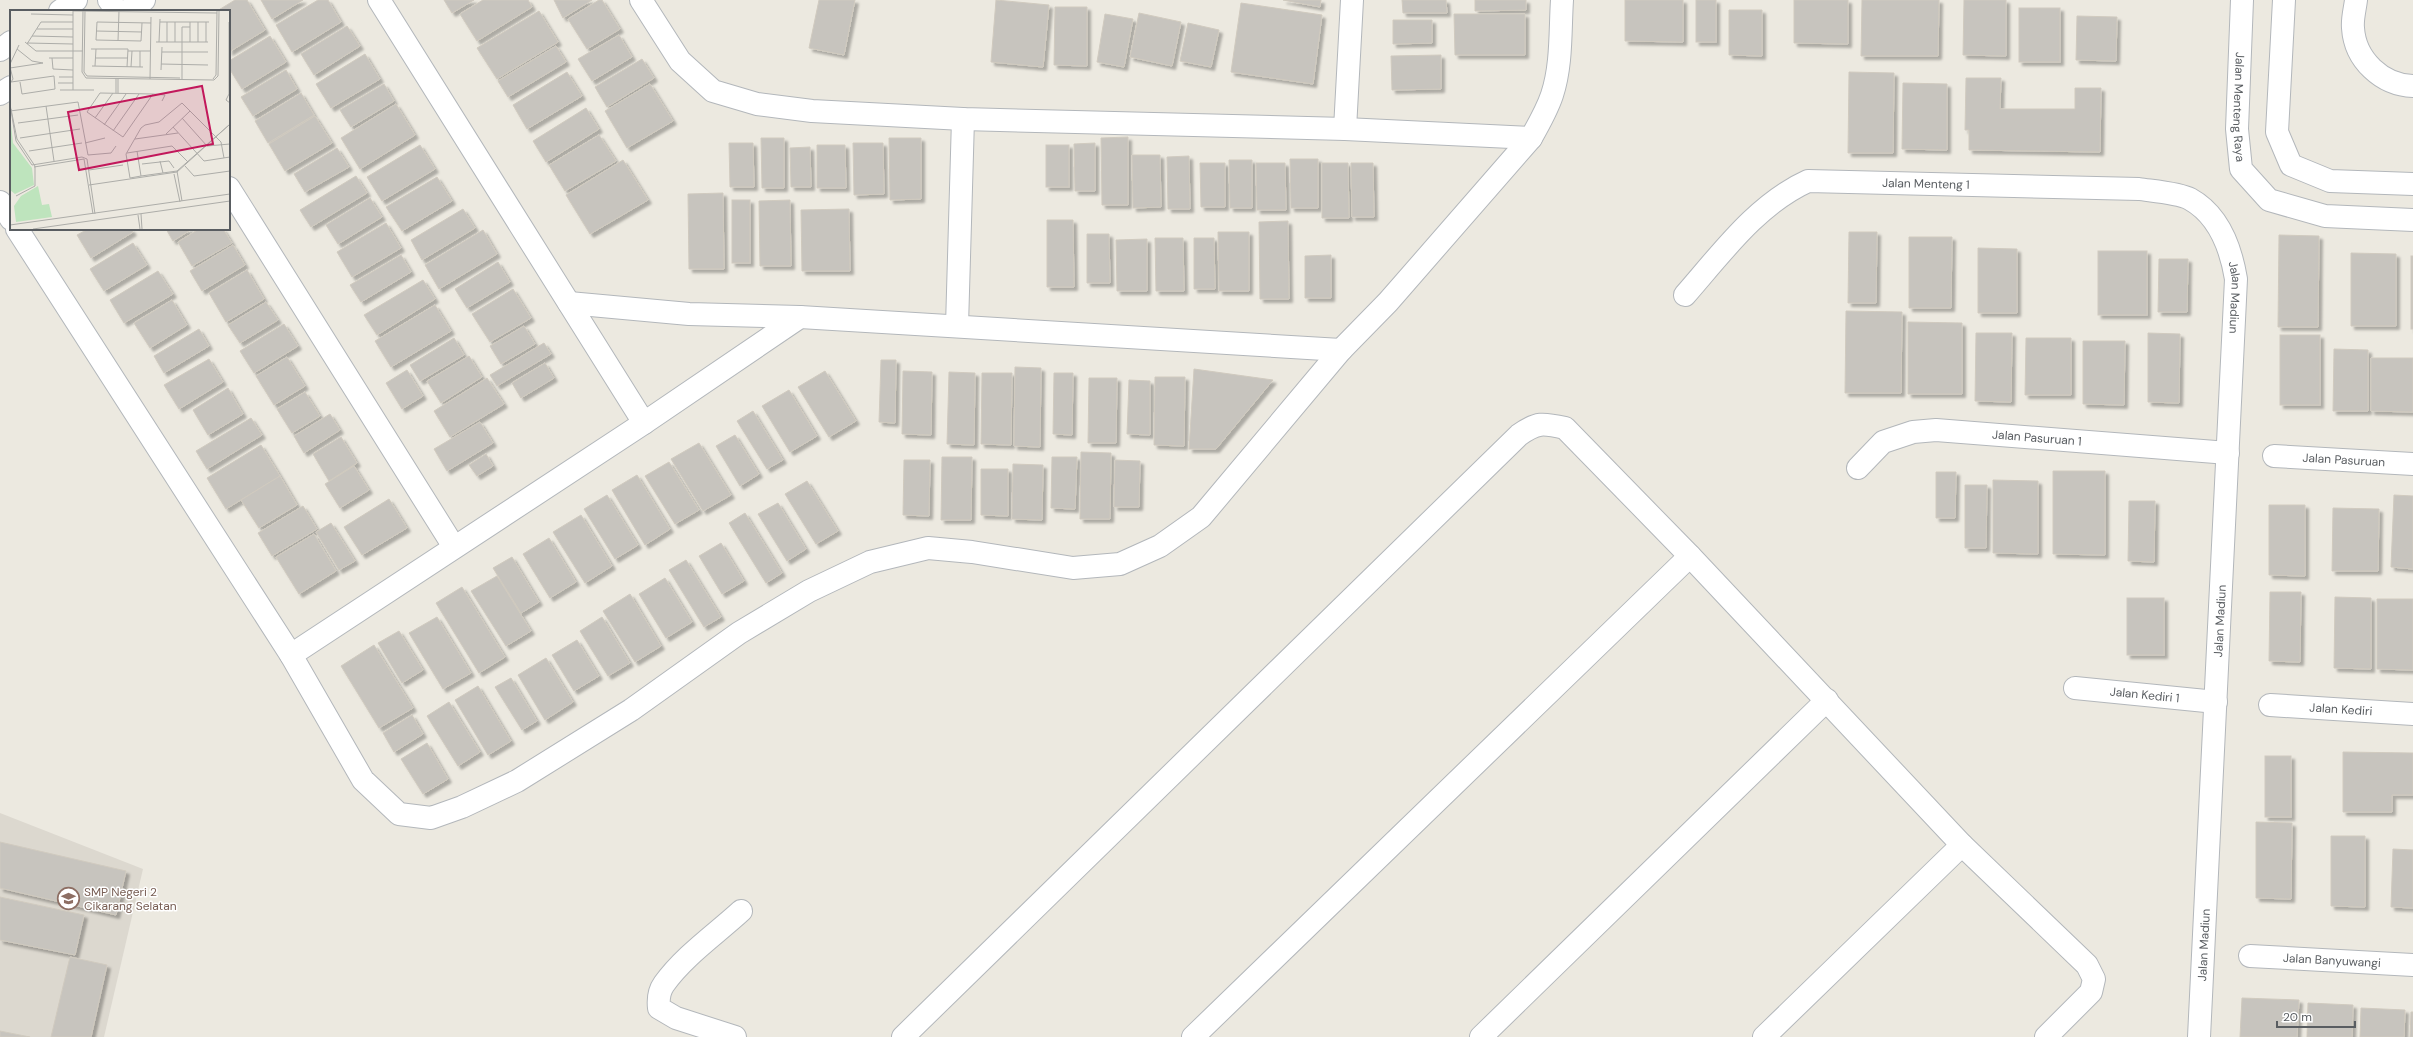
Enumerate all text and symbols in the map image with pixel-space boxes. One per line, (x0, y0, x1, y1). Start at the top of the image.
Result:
inset map (10, 10, 230, 230)
street label: Jalan Menteng Raya (2229, 52, 2248, 163)
street label: Jalan Menteng 1 (1882, 175, 1970, 193)
street label: Jalan Madiun (2224, 259, 2244, 334)
street label: Jalan Pasuruan 1 (1992, 426, 2082, 449)
street label: Jalan Pasuruan (2302, 450, 2386, 470)
street label: Jalan Madiun (2210, 584, 2230, 658)
street label: Jalan Kediri 1 (2109, 683, 2180, 706)
street label: Jalan Kediri (2309, 699, 2373, 719)
place label: SMP Negeri 2 Cikarang Selatan (84, 884, 177, 914)
school or university icon: SMP Negeri 2 Cikarang Selatan (55, 886, 81, 912)
street label: Jalan Madiun (2194, 908, 2214, 982)
street label: Jalan Banyuwangi (2283, 950, 2381, 971)
scale bar (2277, 1003, 2355, 1029)
text: 20 m (2283, 1009, 2312, 1025)

